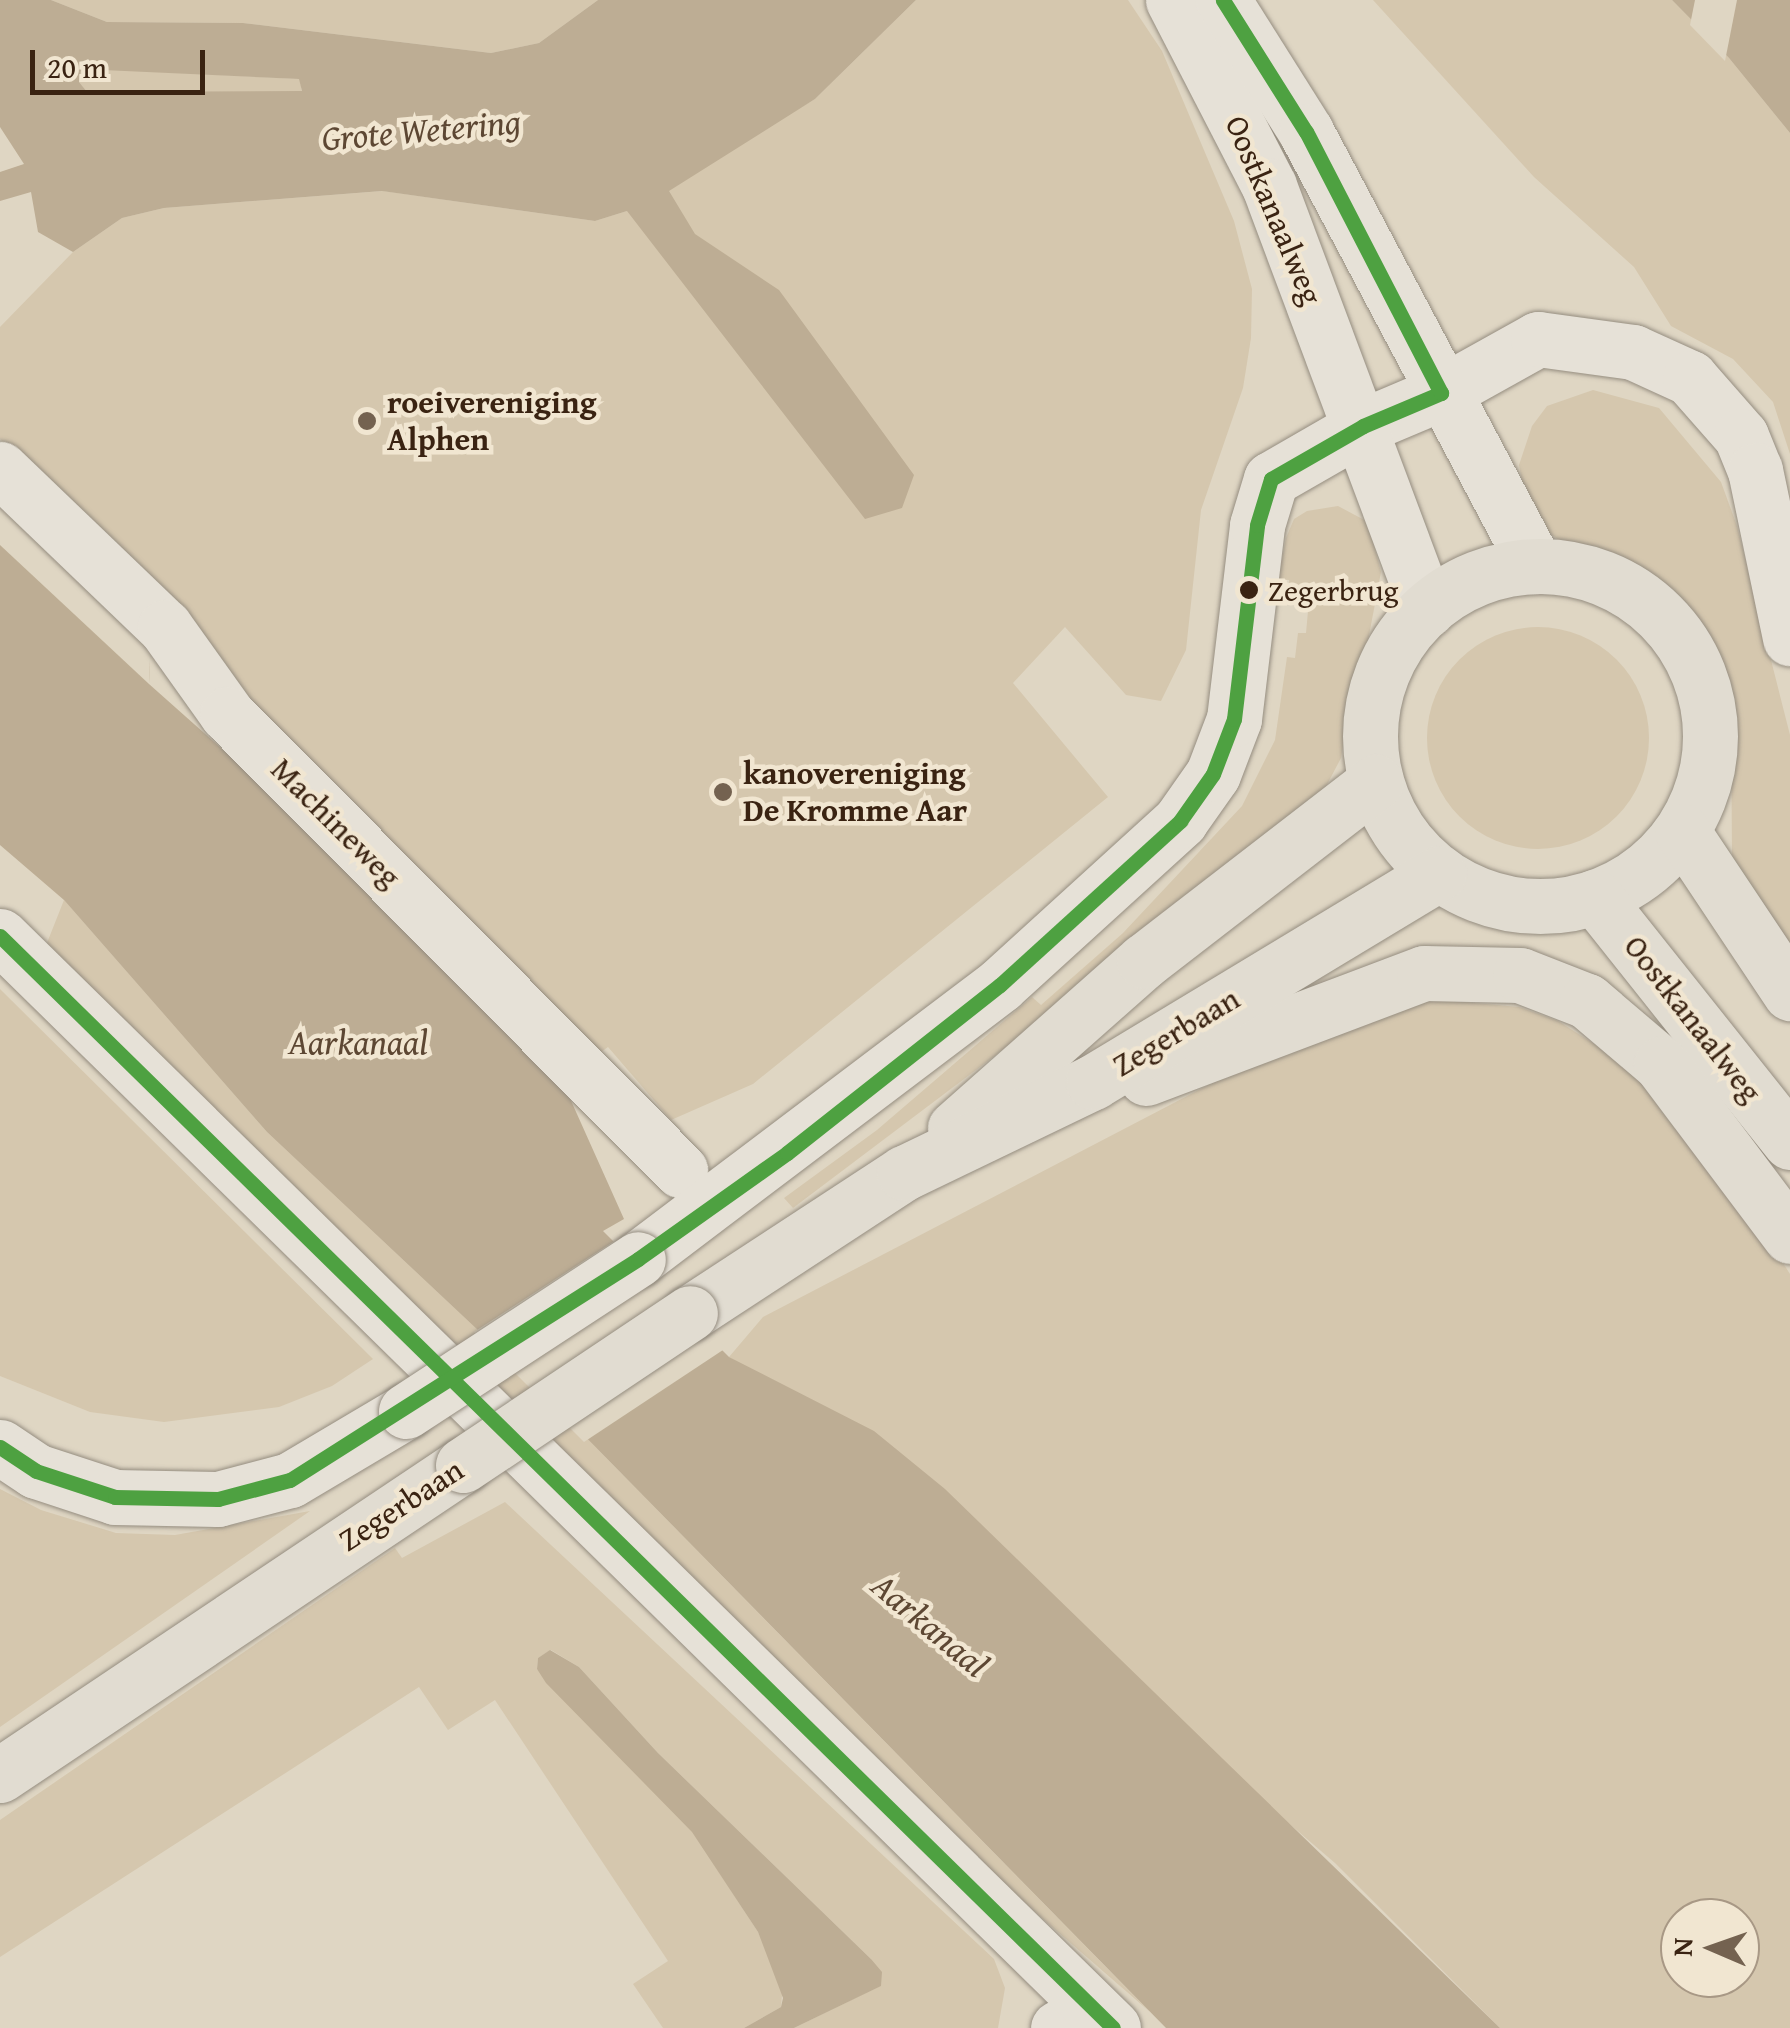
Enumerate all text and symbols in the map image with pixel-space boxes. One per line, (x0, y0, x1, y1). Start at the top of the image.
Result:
scale bar (35, 30, 210, 92)
text: 20 m (47, 45, 107, 89)
water label: Grote Wetering (320, 100, 522, 160)
street label: Oostkanaalweg (1217, 110, 1331, 310)
place label: roeivereniging Alphen (387, 384, 597, 459)
marker: roeivereniging Alphen (356, 410, 378, 432)
place label: Zegerbrug (1268, 572, 1398, 608)
marker: Zegerbrug (1239, 580, 1259, 600)
street label: Machineweg (263, 750, 409, 896)
place label: kanovereniging De Kromme Aar (743, 755, 967, 830)
marker: kanovereniging De Kromme Aar (712, 781, 734, 803)
street label: Oostkanaalweg (1616, 928, 1770, 1110)
street label: Zegerbaan (1106, 979, 1246, 1085)
water label: Aarkanaal (288, 1021, 428, 1063)
street label: Zegerbaan (331, 1451, 471, 1559)
water label: Aarkanaal (863, 1564, 997, 1686)
north arrow (1660, 1898, 1760, 1998)
text: N (1661, 1937, 1702, 1957)

